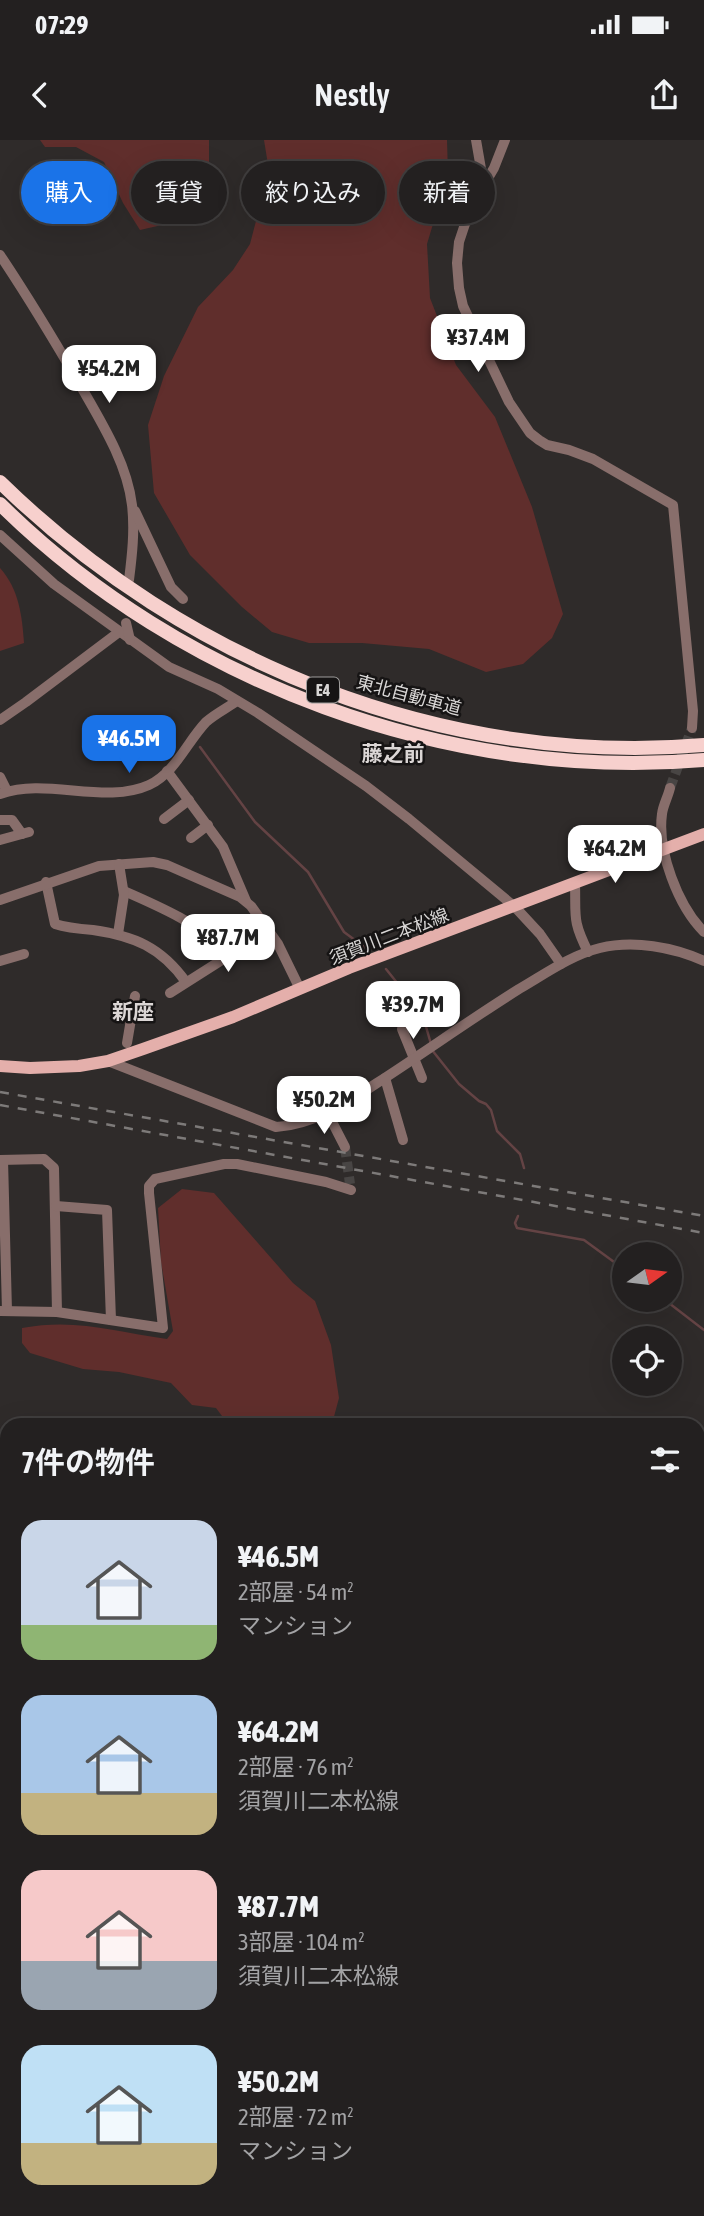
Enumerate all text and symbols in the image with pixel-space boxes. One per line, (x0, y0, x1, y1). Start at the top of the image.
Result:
text: 07:29 (35, 10, 89, 40)
icon: back (21, 76, 59, 114)
text: Nestly (314, 76, 390, 113)
icon: share (645, 76, 683, 114)
chip: 購入 (21, 161, 117, 224)
chip: 賃貸 (131, 161, 227, 224)
chip: 絞り込み (241, 161, 385, 224)
chip: 新着 (399, 161, 495, 224)
pin: ¥37.4M (421, 314, 535, 374)
text: ¥37.4M (447, 324, 509, 350)
pin: ¥54.2M (52, 345, 166, 405)
text: ¥54.2M (78, 355, 140, 381)
street label: 東北自動車道 (354, 671, 464, 719)
road number: E4 (307, 678, 339, 702)
pin: ¥46.5M (72, 716, 186, 775)
text: ¥46.5M (98, 725, 160, 751)
district label: 藤之前 (362, 741, 425, 765)
pin: ¥64.2M (558, 826, 672, 885)
text: ¥64.2M (584, 835, 646, 861)
street label: 須賀川二本松線 (326, 904, 452, 968)
pin: ¥87.7M (171, 914, 285, 974)
text: ¥87.7M (197, 924, 259, 950)
pin: ¥39.7M (356, 982, 470, 1041)
text: ¥39.7M (382, 991, 444, 1017)
district label: 新座 (112, 999, 154, 1023)
pin: ¥50.2M (267, 1076, 381, 1136)
text: ¥50.2M (293, 1086, 355, 1112)
north arrow (612, 1242, 682, 1312)
map controls (612, 1242, 682, 1396)
button: locate (612, 1326, 682, 1396)
icon: filters (646, 1441, 684, 1479)
text: 7件の物件 (21, 1445, 155, 1479)
text: ¥46.5M (238, 1539, 319, 1573)
icon: home (77, 1548, 161, 1632)
text: 2部屋 · 54 m² (238, 1579, 354, 1605)
text: マンション (238, 1613, 353, 1639)
text: ¥64.2M (238, 1714, 319, 1748)
icon: home (77, 1723, 161, 1807)
text: 2部屋 · 76 m² (238, 1754, 354, 1780)
text: 須賀川二本松線 (238, 1788, 399, 1814)
text: ¥87.7M (238, 1889, 319, 1923)
icon: home (77, 1898, 161, 1982)
text: 3部屋 · 104 m² (238, 1929, 365, 1955)
text: 須賀川二本松線 (238, 1963, 399, 1989)
text: ¥50.2M (238, 2064, 319, 2098)
icon: home (77, 2073, 161, 2157)
text: 2部屋 · 72 m² (238, 2104, 354, 2130)
text: マンション (238, 2138, 353, 2164)

